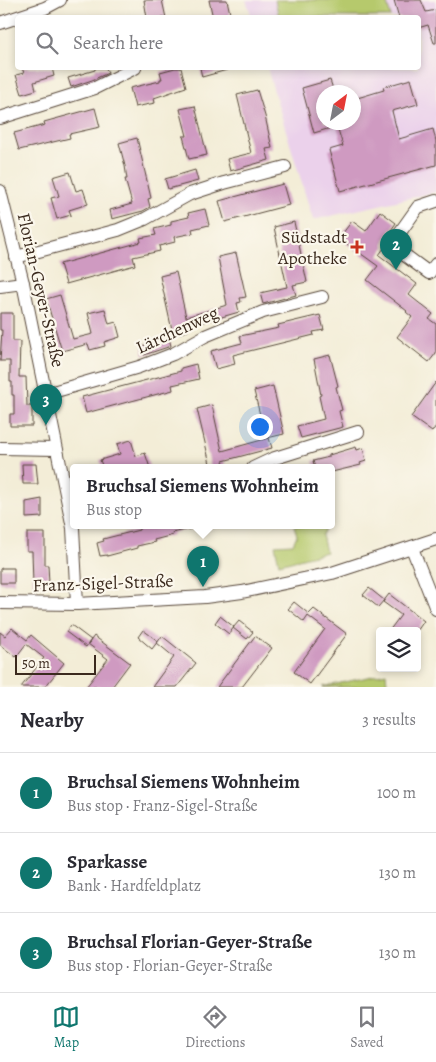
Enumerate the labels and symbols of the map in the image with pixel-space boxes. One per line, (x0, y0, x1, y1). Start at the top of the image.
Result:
north arrow (316, 85, 361, 130)
street label: Florian-Geyer-Straße (12, 210, 70, 370)
place label: Südstadt Apotheke (277, 225, 347, 270)
pin: 2 (380, 229, 412, 270)
marker: Südstadt Apotheke (351, 241, 363, 253)
street label: Lärchenweg (132, 300, 222, 360)
pin: 3 (30, 384, 62, 425)
your location (247, 414, 273, 440)
pin: 1 (187, 546, 219, 587)
street label: Franz-Sigel-Straße (32, 569, 174, 597)
scale bar (15, 652, 96, 675)

